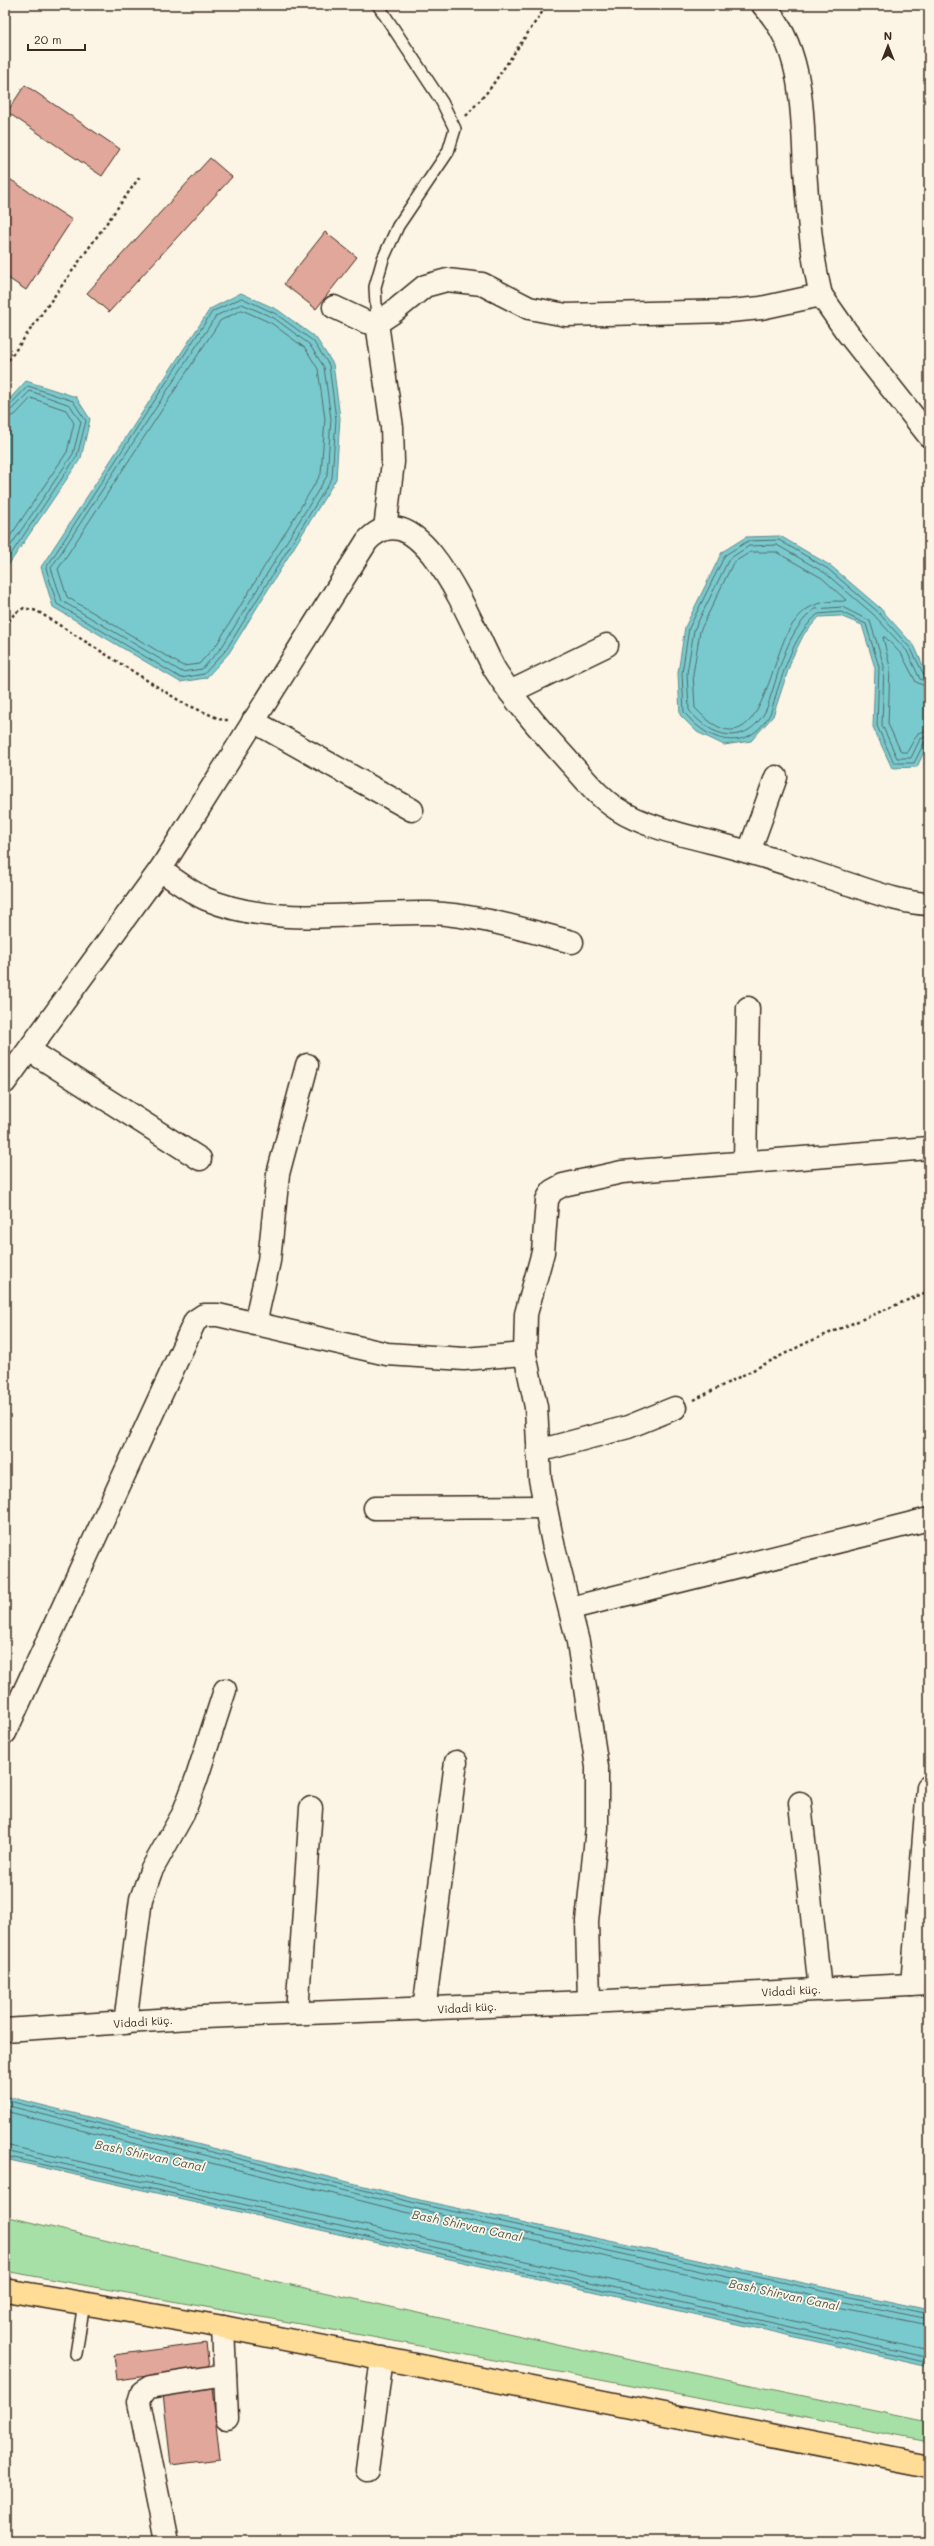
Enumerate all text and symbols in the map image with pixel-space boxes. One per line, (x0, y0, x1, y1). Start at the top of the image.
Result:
scale bar (28, 26, 85, 52)
north arrow (868, 26, 908, 66)
text: N (884, 28, 892, 43)
text: 20 m (34, 31, 62, 47)
street label: Vidadi küç. (761, 1981, 821, 2000)
street label: Vidadi küç. (437, 1998, 497, 2017)
street label: Vidadi küç. (113, 2012, 173, 2031)
water label: Bash Shirvan Canal (94, 2136, 207, 2174)
water label: Bash Shirvan Canal (411, 2206, 524, 2244)
water label: Bash Shirvan Canal (728, 2275, 841, 2313)

